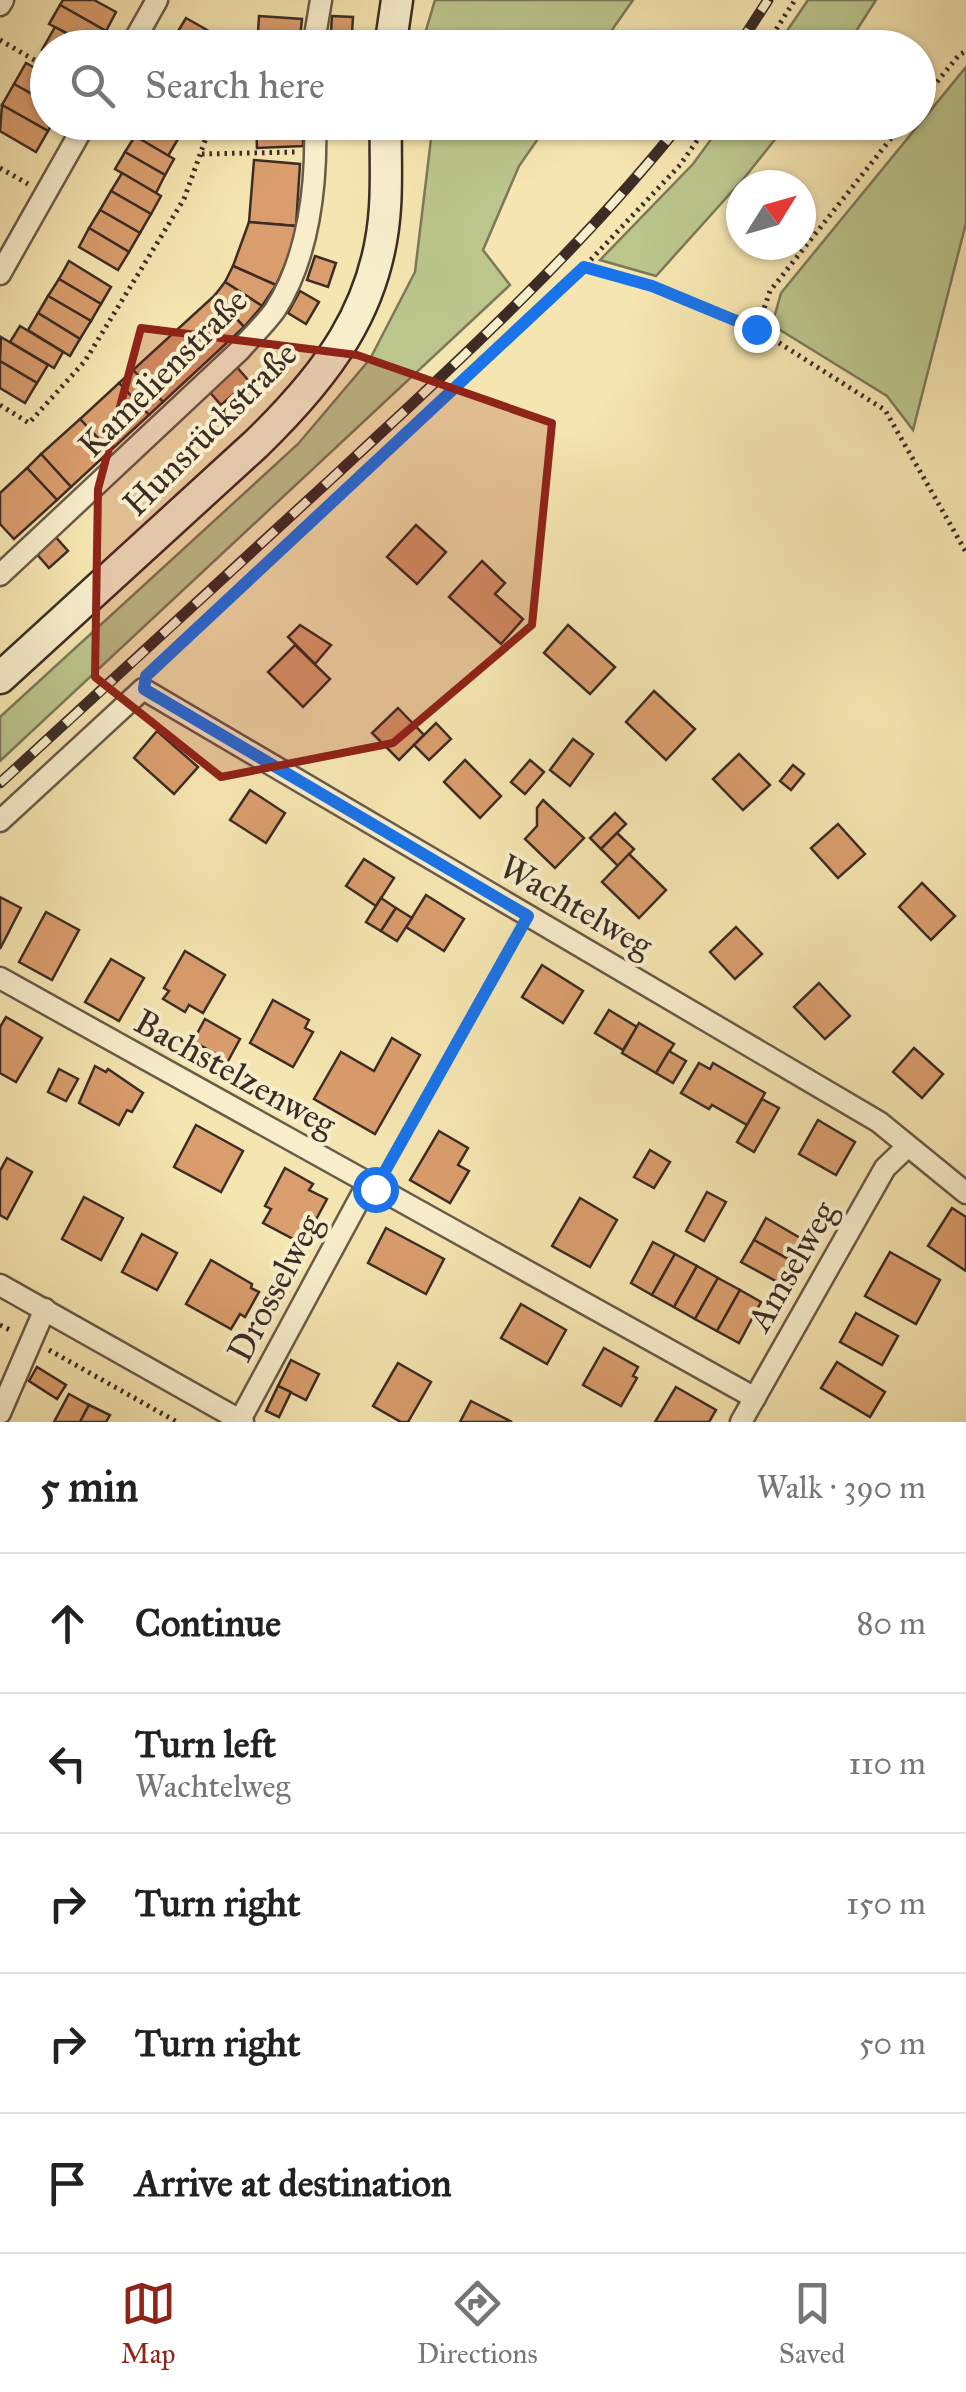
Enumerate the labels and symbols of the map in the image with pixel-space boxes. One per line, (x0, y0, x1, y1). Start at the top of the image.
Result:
north arrow (726, 170, 816, 260)
street label: Kamelienstraße (69, 279, 257, 467)
route end (734, 307, 780, 353)
street label: Hunsrückstraße (114, 333, 306, 525)
street label: Wachtelweg (492, 845, 661, 967)
street label: Bachstelzenweg (127, 1000, 344, 1146)
route start (353, 1167, 399, 1213)
street label: Amselweg (737, 1193, 847, 1340)
street label: Drosselweg (218, 1206, 332, 1369)

